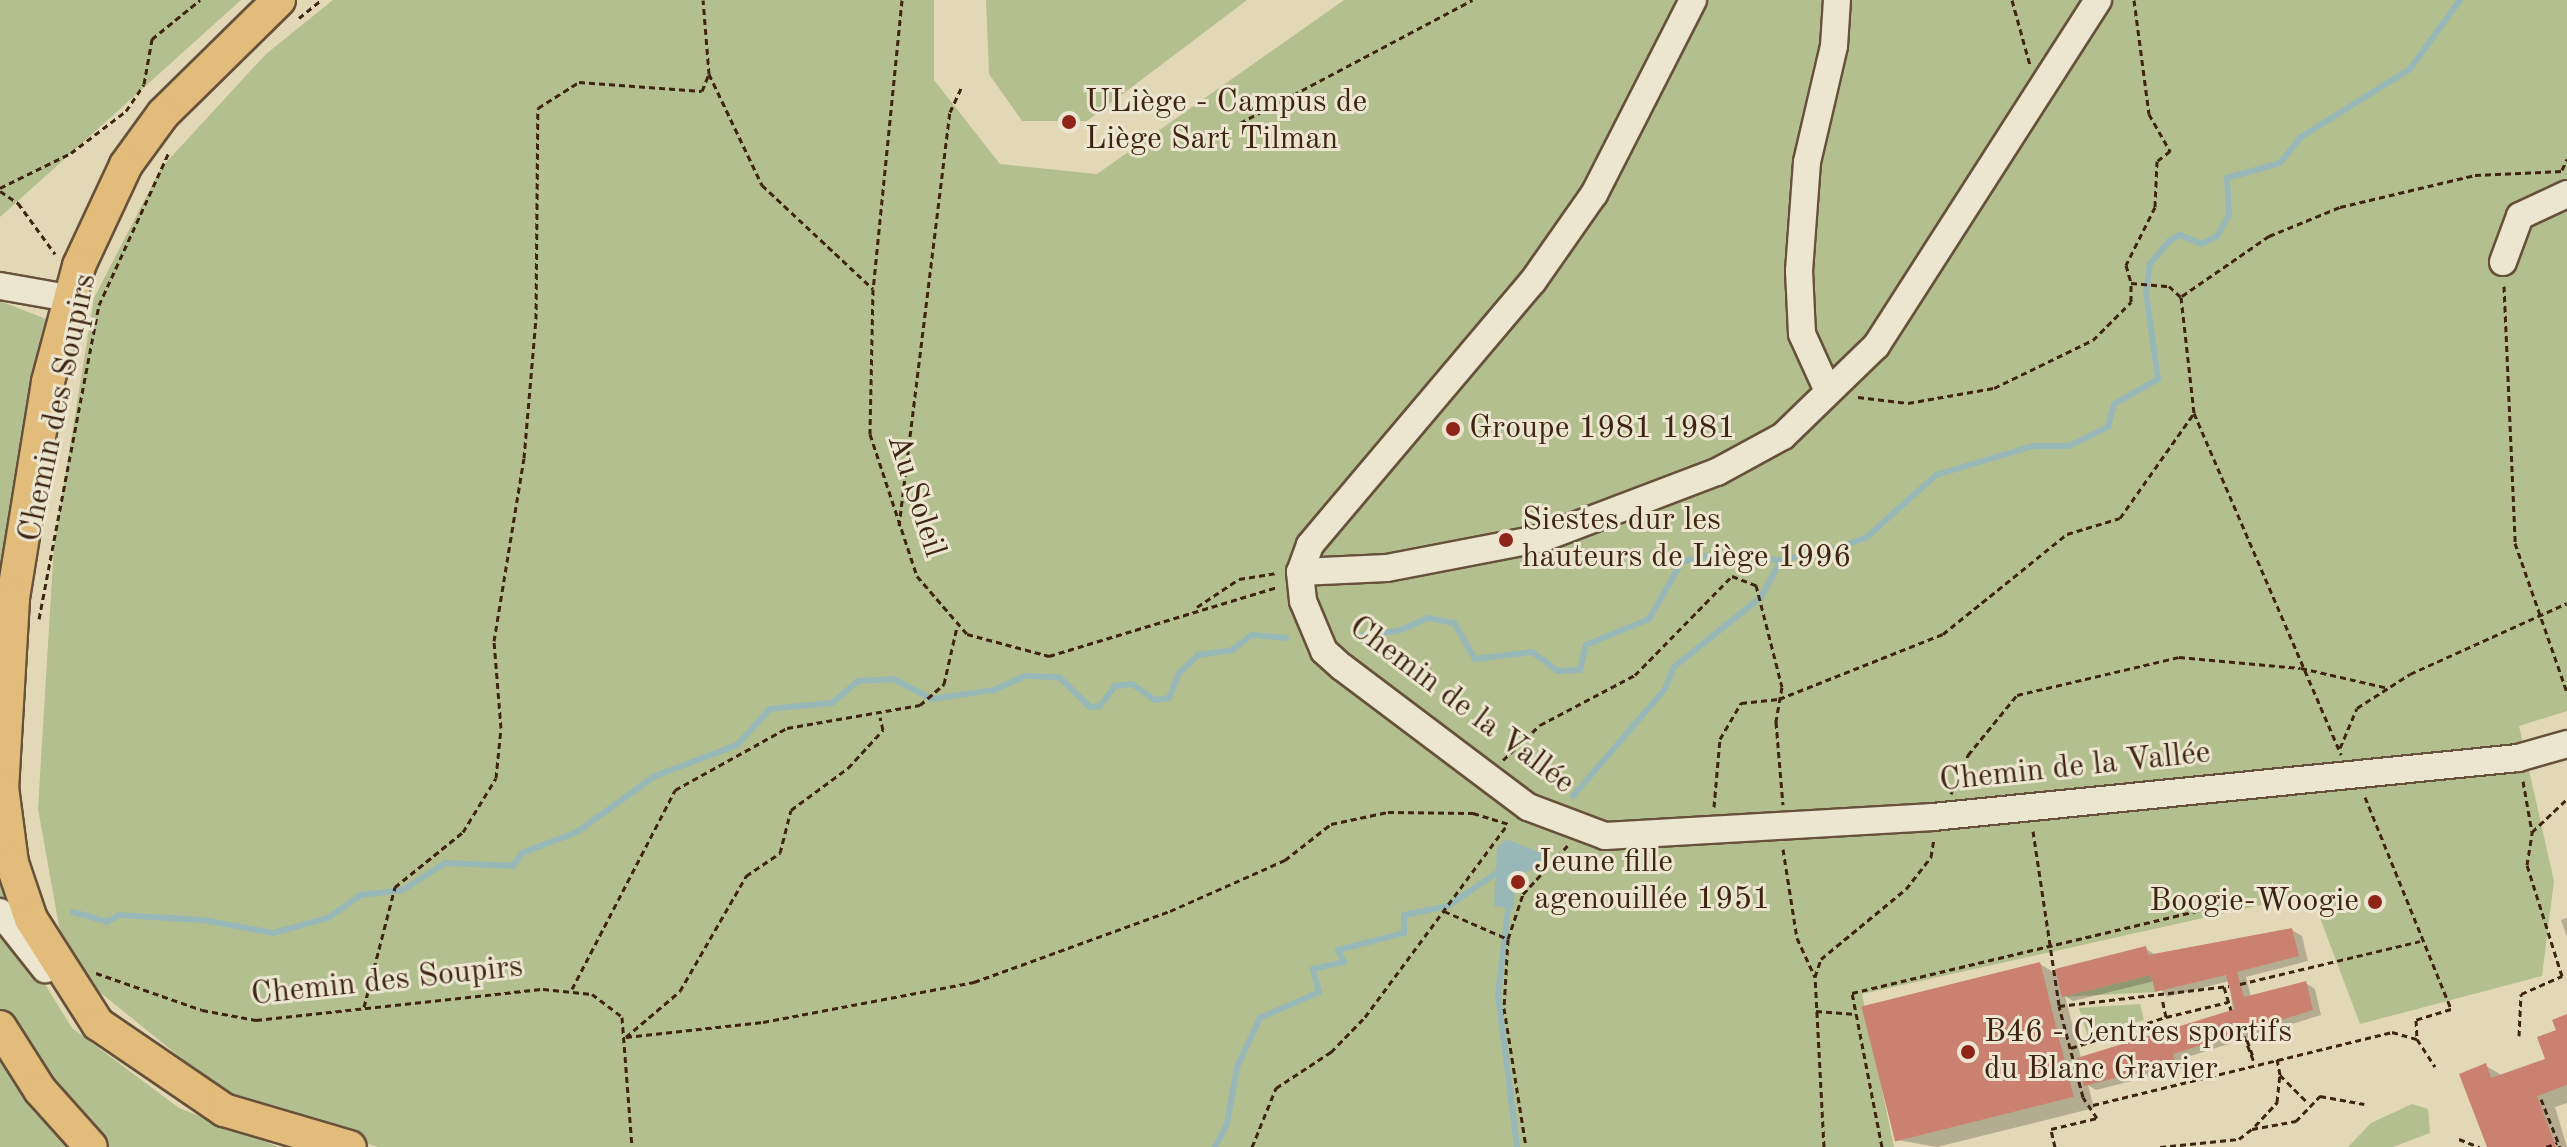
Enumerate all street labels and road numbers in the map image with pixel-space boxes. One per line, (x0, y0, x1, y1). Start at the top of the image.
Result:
street label: Chemin des Soupirs (12, 270, 106, 546)
street label: Au Soleil (877, 430, 953, 562)
street label: Chemin de la Vallée (1341, 609, 1581, 803)
street label: Chemin de la Vallée (1938, 735, 2212, 801)
street label: Chemin des Soupirs (249, 949, 525, 1015)

